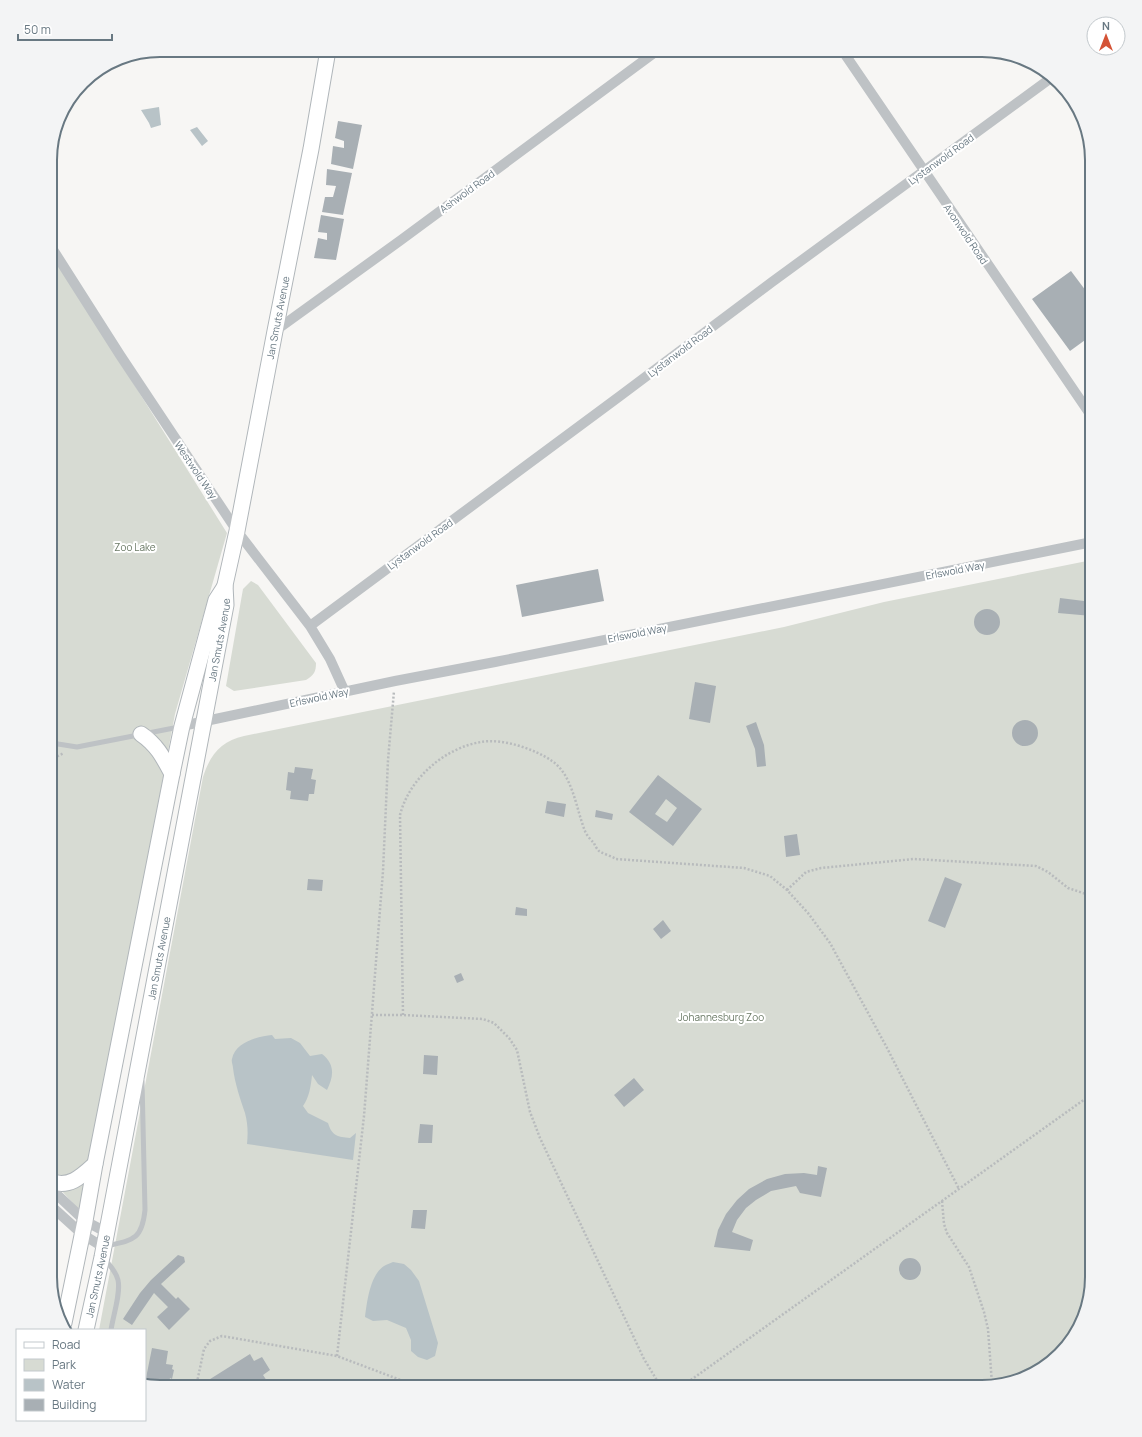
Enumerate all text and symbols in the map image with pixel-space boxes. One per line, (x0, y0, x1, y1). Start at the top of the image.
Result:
scale bar (18, 16, 112, 42)
north arrow (1086, 16, 1126, 56)
text: N (1102, 18, 1110, 33)
text: 50 m (24, 21, 51, 38)
street label: Lystanwold Road (905, 130, 977, 188)
street label: Ashwold Road (437, 166, 497, 216)
street label: Avonwold Road (941, 201, 991, 267)
street label: Jan Smuts Avenue (263, 275, 293, 360)
street label: Lystanwold Road (645, 322, 715, 380)
street label: Westwold Way (171, 438, 221, 502)
street label: Lystanwold Road (384, 515, 456, 573)
park label: Zoo Lake (114, 540, 156, 554)
street label: Erlswold Way (924, 557, 986, 583)
street label: Jan Smuts Avenue (205, 598, 233, 683)
street label: Erlswold Way (606, 620, 668, 646)
street label: Erlswold Way (288, 684, 350, 710)
street label: Jan Smuts Avenue (144, 915, 174, 1001)
park label: Johannesburg Zoo (678, 1010, 764, 1024)
street label: Jan Smuts Avenue (82, 1233, 113, 1319)
legend (16, 1329, 146, 1421)
text: Road (52, 1336, 80, 1353)
text: Park (52, 1356, 77, 1373)
text: Water (52, 1376, 86, 1393)
text: Building (52, 1396, 96, 1413)

